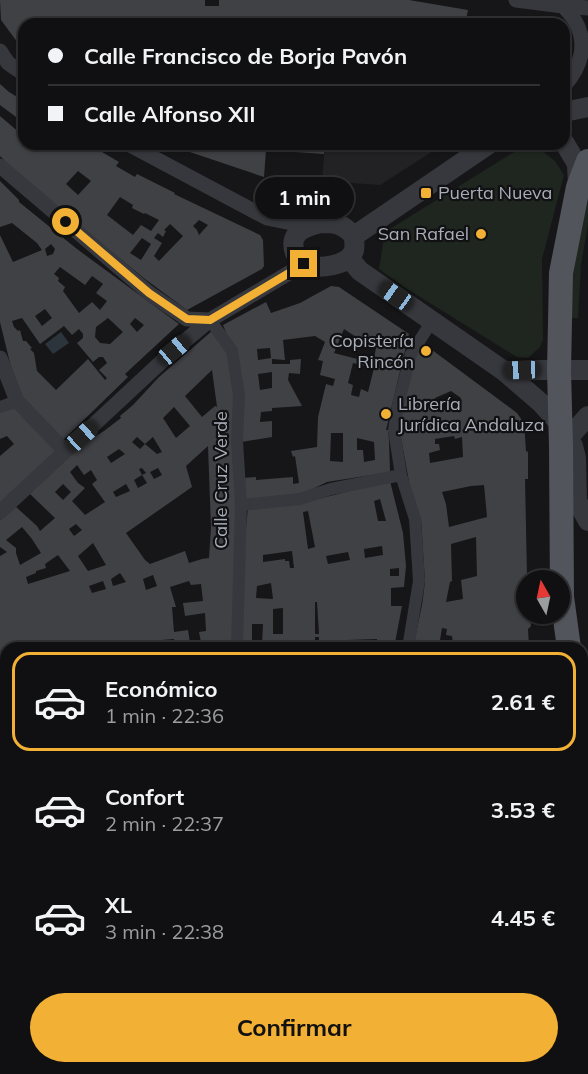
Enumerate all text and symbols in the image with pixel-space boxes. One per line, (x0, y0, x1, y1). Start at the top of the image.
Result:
text: Calle Francisco de Borja Pavón (84, 42, 407, 70)
text: Calle Alfonso XII (84, 100, 256, 128)
callout: 1 min (254, 177, 354, 219)
place label: Puerta Nueva (438, 181, 552, 204)
text: 1 min (278, 185, 331, 210)
marker: Puerta Nueva (419, 186, 433, 200)
route start (52, 208, 79, 235)
place label: San Rafael (378, 222, 469, 245)
marker: San Rafael (474, 227, 488, 241)
route end (290, 250, 317, 277)
car (376, 278, 416, 314)
place label: Copistería Rincón (330, 329, 414, 373)
car (154, 332, 194, 368)
marker: Copistería Rincón (419, 344, 433, 358)
car (504, 360, 540, 380)
place label: Librería Jurídica Andaluza (398, 392, 545, 436)
marker: Librería Jurídica Andaluza (379, 407, 393, 421)
street label: Calle Cruz Verde (209, 411, 232, 549)
car (63, 417, 101, 455)
north arrow (516, 570, 570, 624)
map controls (516, 570, 570, 624)
icon: car (33, 675, 87, 729)
text: Económico (105, 675, 218, 703)
text: 2.61 € (491, 688, 555, 716)
text: 1 min · 22:36 (105, 703, 224, 728)
icon: car (33, 783, 87, 837)
text: Confort (105, 783, 184, 811)
text: 3.53 € (491, 796, 555, 824)
text: 2 min · 22:37 (105, 811, 224, 836)
icon: car (33, 891, 87, 945)
text: XL (105, 891, 132, 919)
text: 4.45 € (491, 904, 555, 932)
text: 3 min · 22:38 (105, 919, 224, 944)
button: Confirmar (30, 993, 558, 1062)

